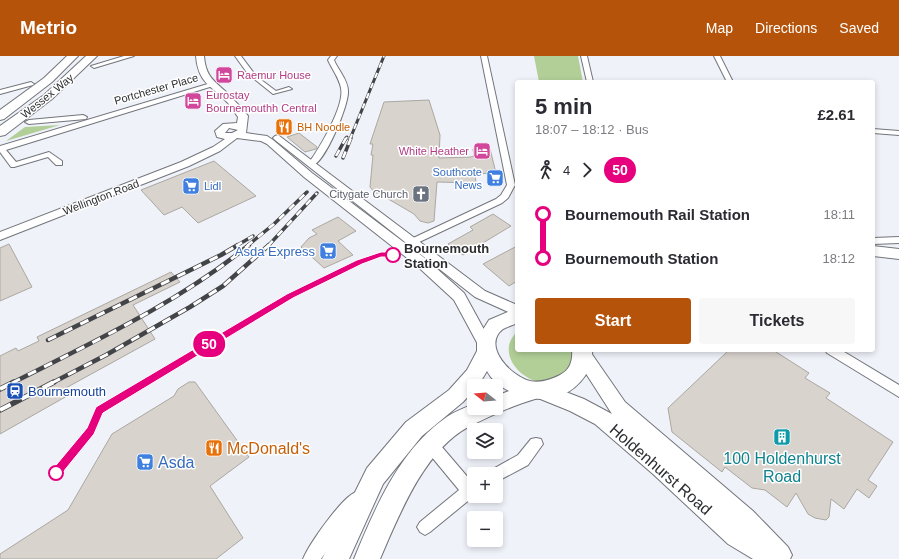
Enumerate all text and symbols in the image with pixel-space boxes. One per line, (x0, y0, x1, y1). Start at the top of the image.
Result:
text: Metrio (20, 17, 77, 38)
text: Map (706, 20, 733, 36)
text: Directions (755, 20, 817, 36)
text: Saved (839, 20, 879, 36)
hotel icon: Raemur House (214, 65, 234, 85)
place label: Raemur House (237, 69, 311, 81)
street label: Wessex Way (19, 71, 76, 121)
street label: Portchester Place (113, 71, 199, 107)
place label: Eurostay Bournemouthh Central (206, 89, 317, 114)
hotel icon: Eurostay Bournemouthh Central (183, 91, 203, 111)
text: 5 min (535, 94, 592, 119)
text: £2.61 (817, 106, 855, 123)
restaurant icon: BH Noodle (274, 117, 294, 137)
place label: BH Noodle (297, 121, 350, 133)
text: 18:07 – 18:12 · Bus (535, 122, 648, 137)
hotel icon: White Heather (472, 141, 492, 161)
place label: White Heather (399, 145, 469, 157)
icon: walk (535, 159, 557, 181)
icon: forward (576, 159, 598, 181)
text: 50 (612, 162, 628, 178)
text: 4 (563, 163, 570, 178)
place label: Southcote News (432, 166, 482, 191)
supermarket icon: Southcote News (485, 168, 505, 188)
supermarket icon: Lidl (181, 176, 201, 196)
street label: Wellington Road (61, 177, 141, 217)
place label: Lidl (204, 180, 221, 192)
church icon: Citygate Church (411, 184, 431, 204)
place label: Citygate Church (329, 188, 408, 200)
text: Bournemouth Rail Station (565, 206, 750, 223)
text: 18:11 (823, 207, 855, 222)
supermarket icon: Asda Express (318, 241, 338, 261)
place label: Bournemouth Station (404, 241, 489, 271)
place label: Asda Express (235, 244, 315, 259)
marker: Bournemouth Station (385, 247, 401, 263)
text: Bournemouth Station (565, 250, 718, 267)
text: 18:12 (822, 251, 855, 266)
button: Start (535, 298, 691, 344)
button: Tickets (699, 298, 855, 344)
line badge: 50 (191, 331, 227, 357)
text: 50 (201, 336, 217, 352)
north arrow (467, 379, 503, 415)
map controls (467, 379, 503, 547)
station icon: Bournemouth (5, 381, 25, 401)
place label: Bournemouth (28, 384, 106, 399)
street label: Holdenhurst Road (606, 421, 715, 518)
button: layers (467, 423, 503, 459)
building icon: 100 Holdenhurst Road (772, 427, 792, 447)
restaurant icon: McDonald's (204, 438, 224, 458)
place label: McDonald's (227, 440, 310, 457)
place label: 100 Holdenhurst Road (723, 450, 841, 485)
supermarket icon: Asda (135, 452, 155, 472)
place label: Asda (158, 454, 195, 471)
unlabelled marker (48, 465, 64, 481)
button: + (467, 467, 503, 503)
button: − (467, 511, 503, 547)

